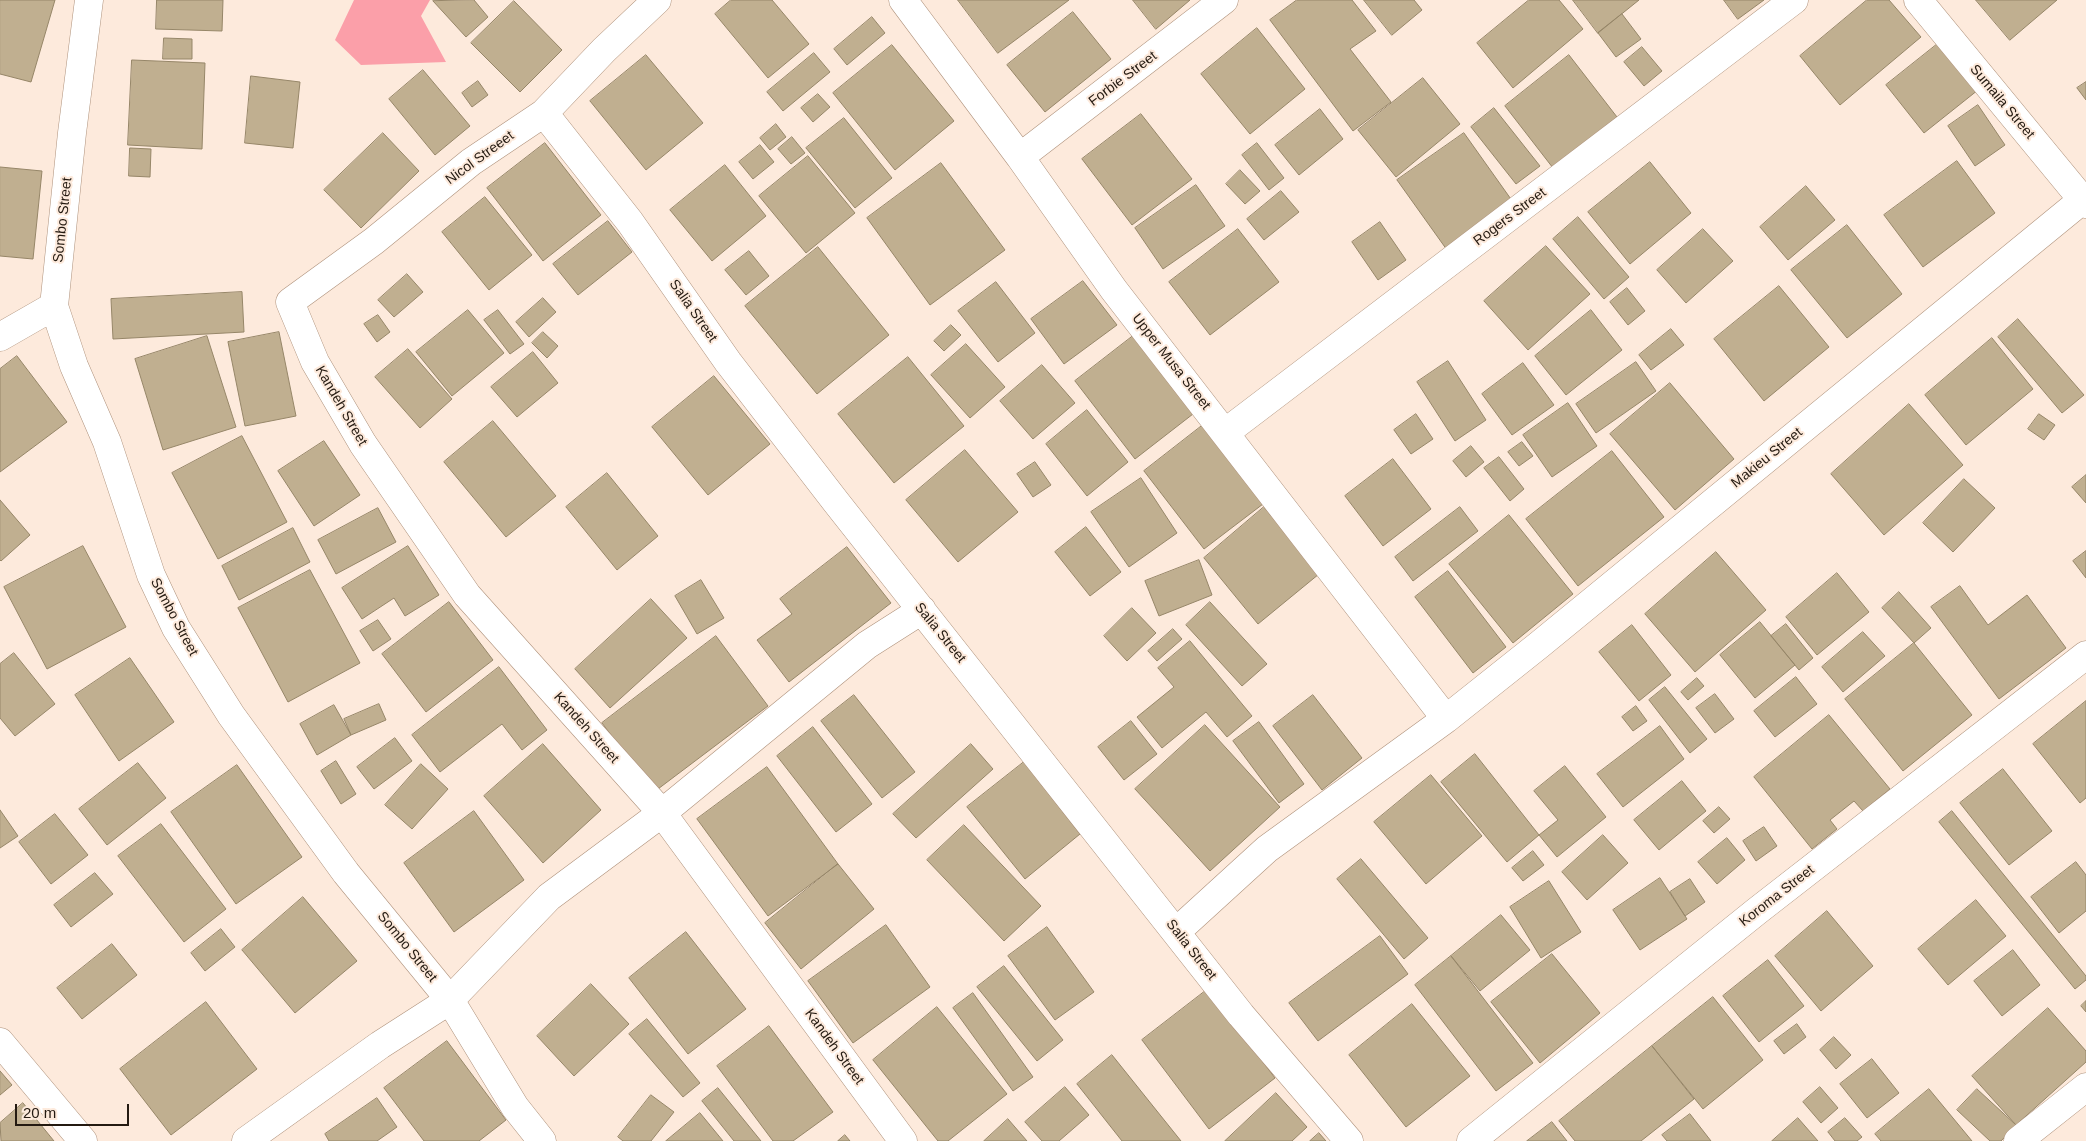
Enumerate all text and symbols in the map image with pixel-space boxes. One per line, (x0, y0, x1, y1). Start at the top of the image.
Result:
street label: Forbie Street (1086, 48, 1160, 110)
street label: Sumaila Street (1966, 61, 2038, 143)
street label: Nicol Streeet (443, 128, 517, 188)
street label: Sombo Street (50, 177, 76, 263)
street label: Rogers Street (1470, 184, 1550, 250)
street label: Salia Street (665, 277, 721, 345)
street label: Upper Musa Street (1128, 311, 1214, 413)
street label: Kandeh Street (311, 363, 371, 449)
street label: Makieu Street (1728, 424, 1806, 492)
street label: Sombo Street (146, 575, 202, 659)
street label: Salia Street (911, 600, 969, 666)
street label: Kandeh Street (550, 689, 622, 767)
street label: Koroma Street (1736, 862, 1818, 930)
street label: Sombo Street (374, 908, 440, 986)
street label: Salia Street (1162, 916, 1220, 984)
street label: Kandeh Street (801, 1006, 867, 1088)
scale bar (18, 1094, 131, 1126)
text: 20 m (23, 1104, 56, 1121)

